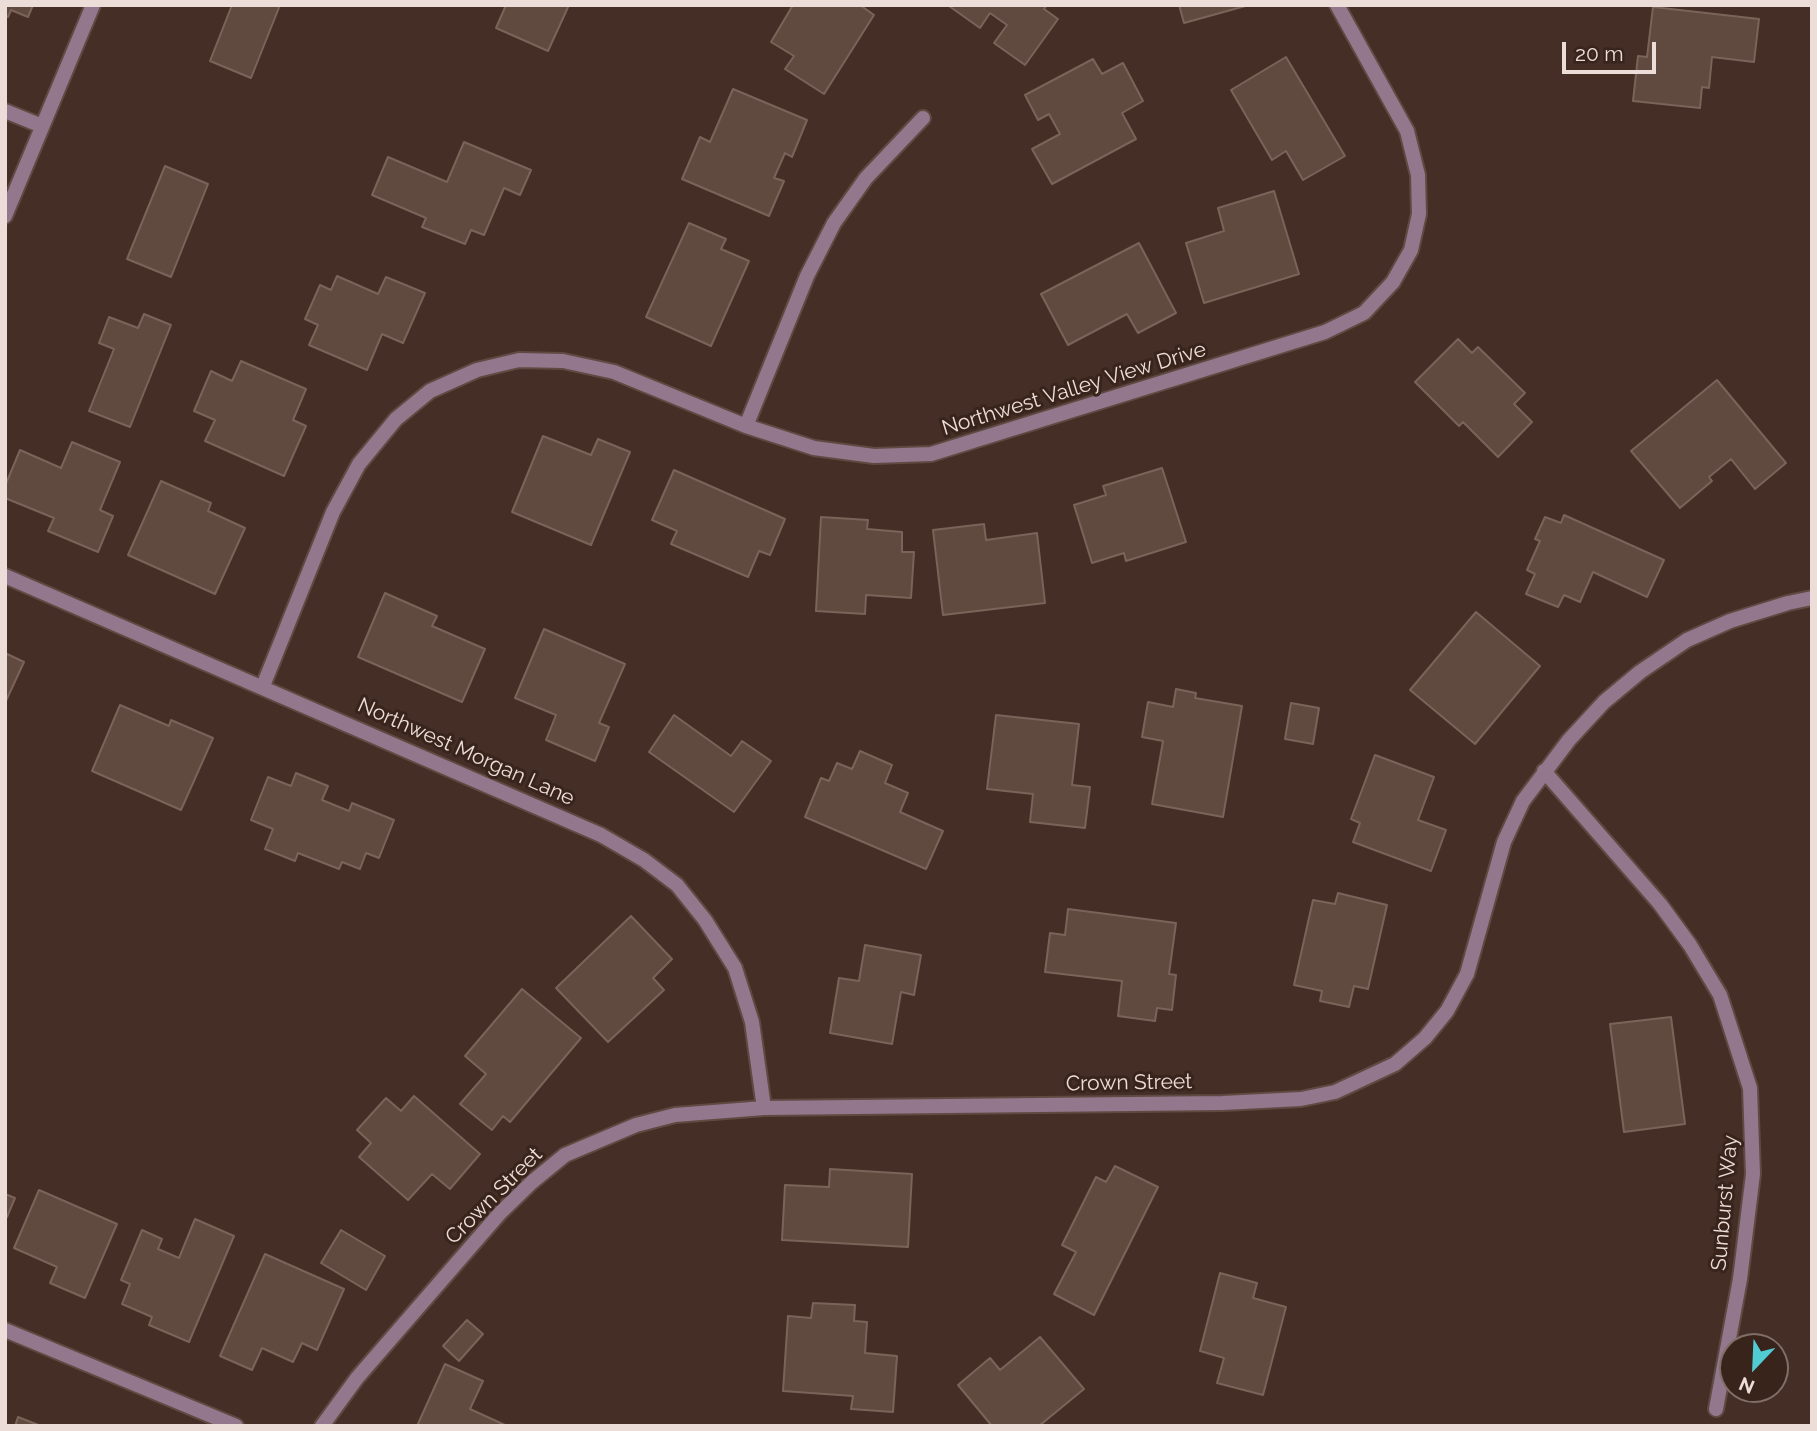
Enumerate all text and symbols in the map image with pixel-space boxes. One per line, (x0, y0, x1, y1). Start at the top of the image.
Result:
scale bar (1565, 28, 1660, 72)
text: 20 m (1575, 41, 1623, 66)
street label: Northwest Valley View Drive (939, 337, 1209, 441)
street label: Northwest Morgan Lane (354, 693, 578, 811)
street label: Crown Street (1066, 1069, 1192, 1097)
street label: Sunburst Way (1707, 1134, 1743, 1272)
street label: Crown Street (440, 1142, 548, 1250)
north arrow (1719, 1333, 1789, 1403)
text: N (1736, 1373, 1758, 1398)

